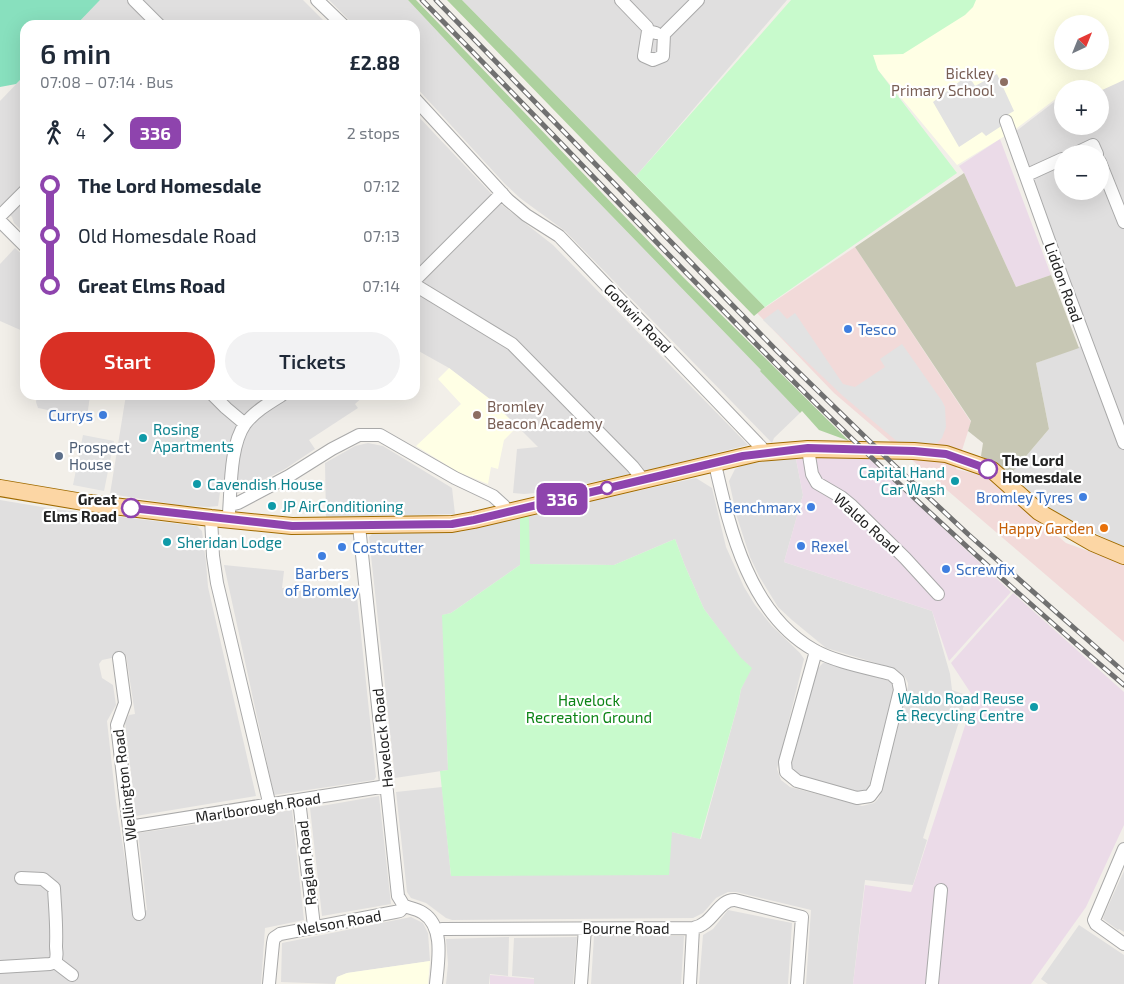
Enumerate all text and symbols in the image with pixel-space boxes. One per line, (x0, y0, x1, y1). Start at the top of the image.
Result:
north arrow (1054, 15, 1109, 70)
map controls (1054, 15, 1109, 200)
text: 6 min (40, 36, 111, 70)
text: £2.88 (350, 51, 400, 74)
place label: Bickley Primary School (891, 64, 995, 99)
text: 07:08 – 07:14 · Bus (40, 72, 174, 91)
marker: Bickley Primary School (998, 76, 1010, 88)
button: + (1054, 80, 1109, 135)
icon: walk (40, 119, 68, 147)
icon: forward (94, 119, 122, 147)
text: 336 (140, 122, 171, 144)
text: 4 (76, 123, 86, 142)
text: 2 stops (347, 123, 400, 142)
button: − (1054, 145, 1109, 200)
text: The Lord Homesdale (78, 174, 262, 197)
text: 07:12 (363, 176, 400, 195)
text: Old Homesdale Road (78, 224, 257, 247)
text: 07:13 (363, 226, 400, 245)
street label: Liddon Road (1041, 240, 1087, 324)
text: Great Elms Road (78, 274, 225, 297)
text: 07:14 (362, 276, 400, 295)
street label: Godwin Road (601, 280, 675, 356)
place label: Tesco (858, 320, 896, 338)
marker: Tesco (842, 323, 854, 335)
button: Start (40, 332, 215, 390)
button: Tickets (225, 332, 400, 390)
place label: Bromley Beacon Academy (487, 397, 603, 432)
place label: Currys (48, 406, 93, 424)
marker: Currys (97, 409, 109, 421)
marker: Bromley Beacon Academy (471, 409, 483, 421)
place label: Rosing Apartments (153, 420, 234, 455)
marker: Rosing Apartments (137, 432, 149, 444)
place label: Prospect House (69, 438, 130, 473)
marker: Prospect House (53, 450, 65, 462)
place label: The Lord Homesdale (1002, 451, 1082, 486)
marker: The Lord Homesdale (978, 459, 998, 479)
place label: Capital Hand Car Wash (859, 463, 945, 498)
place label: Cavendish House (207, 475, 323, 493)
marker: Capital Hand Car Wash (949, 475, 961, 487)
marker: Cavendish House (191, 478, 203, 490)
unlabelled marker (600, 481, 614, 495)
line badge: 336 (533, 483, 591, 515)
text: 336 (546, 488, 578, 510)
place label: Bromley Tyres (976, 488, 1073, 506)
street label: Waldo Road (831, 489, 903, 557)
place label: Great Elms Road (43, 490, 117, 525)
marker: Bromley Tyres (1077, 491, 1089, 503)
place label: JP AirConditioning (282, 497, 404, 515)
marker: Great Elms Road (121, 498, 141, 518)
place label: Benchmarx (724, 498, 801, 516)
marker: JP AirConditioning (266, 500, 278, 512)
marker: Benchmarx (805, 501, 817, 513)
place label: Happy Garden (999, 519, 1094, 537)
marker: Happy Garden (1098, 522, 1110, 534)
place label: Sheridan Lodge (177, 533, 282, 551)
marker: Sheridan Lodge (161, 536, 173, 548)
place label: Rexel (811, 537, 849, 555)
place label: Costcutter (352, 538, 424, 556)
marker: Rexel (795, 540, 807, 552)
marker: Costcutter (336, 541, 348, 553)
marker: Barbers of Bromley (316, 550, 328, 562)
place label: Screwfix (956, 560, 1015, 578)
marker: Screwfix (940, 563, 952, 575)
place label: Barbers of Bromley (285, 564, 359, 599)
street label: Havelock Road (368, 687, 396, 789)
place label: Waldo Road Reuse & Recycling Centre (896, 689, 1024, 724)
park label: Havelock Recreation Ground (526, 691, 652, 726)
marker: Waldo Road Reuse & Recycling Centre (1028, 701, 1040, 713)
street label: Wellington Road (108, 728, 140, 842)
street label: Marlborough Road (194, 788, 322, 826)
street label: Raglan Road (293, 820, 319, 906)
street label: Nelson Road (295, 906, 383, 938)
street label: Bourne Road (582, 919, 670, 937)

